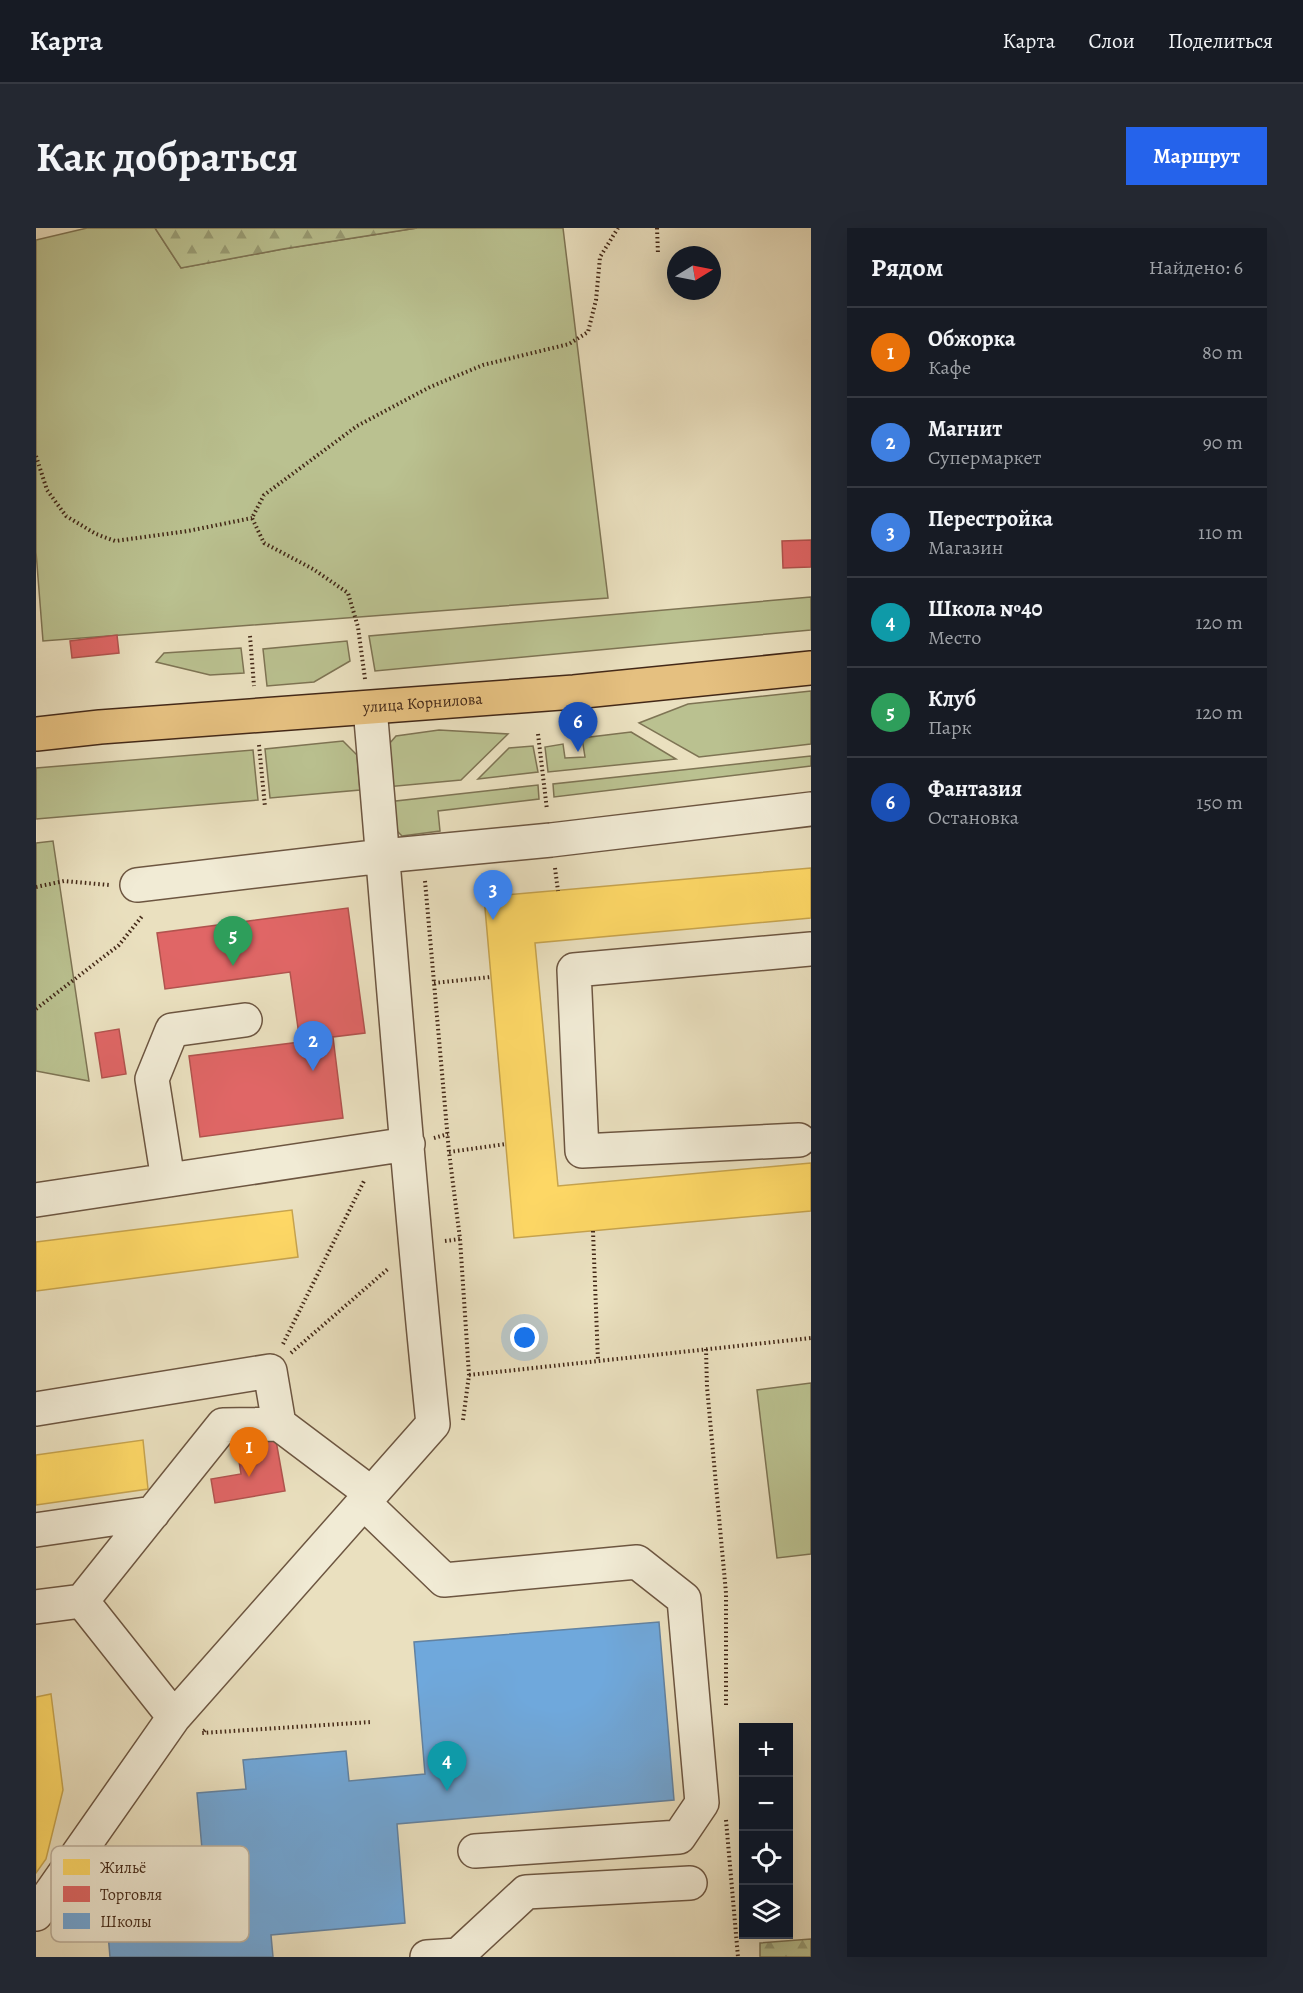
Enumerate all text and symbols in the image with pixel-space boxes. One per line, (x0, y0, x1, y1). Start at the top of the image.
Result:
text: Карта (30, 22, 103, 60)
text: Карта (1002, 27, 1055, 55)
text: Слои (1088, 27, 1135, 55)
text: Поделиться (1168, 27, 1273, 55)
button: Маршрут (1126, 127, 1267, 185)
text: Как добраться (36, 128, 298, 185)
north arrow (667, 246, 721, 300)
text: Рядом (871, 250, 943, 285)
text: Найдено: 6 (1149, 254, 1243, 281)
text: Обжорка (928, 324, 1016, 354)
text: 1 (887, 339, 894, 366)
text: 80 m (1202, 339, 1243, 366)
text: Кафе (928, 354, 971, 381)
text: Магнит (928, 414, 1002, 444)
text: 2 (886, 429, 895, 456)
text: 90 m (1203, 429, 1243, 456)
text: Супермаркет (928, 444, 1042, 471)
text: Перестройка (928, 504, 1053, 534)
text: 3 (886, 519, 895, 546)
text: 110 m (1198, 519, 1243, 546)
text: Магазин (928, 534, 1003, 561)
text: Школа №40 (928, 594, 1043, 624)
text: 4 (886, 609, 895, 636)
text: 120 m (1195, 609, 1243, 636)
text: Место (928, 624, 981, 651)
text: Клуб (928, 684, 976, 714)
street label: улица Корнилова (361, 688, 484, 719)
text: 5 (886, 699, 895, 726)
text: 120 m (1195, 699, 1243, 726)
pin: 6 (558, 702, 598, 752)
text: Парк (928, 714, 972, 741)
text: Фантазия (928, 774, 1022, 804)
text: 6 (886, 789, 895, 816)
text: 150 m (1196, 789, 1243, 816)
text: Остановка (928, 804, 1019, 831)
pin: 3 (474, 870, 512, 920)
pin: 5 (214, 916, 252, 966)
pin: 2 (294, 1022, 332, 1071)
your location (510, 1323, 539, 1352)
pin: 1 (230, 1428, 268, 1477)
map controls (739, 1723, 793, 1939)
button: + (739, 1723, 793, 1777)
pin: 4 (428, 1742, 466, 1791)
button: − (739, 1777, 793, 1831)
button: locate (739, 1831, 793, 1885)
legend (51, 1846, 249, 1942)
text: Жильё (100, 1857, 146, 1879)
text: Торговля (100, 1884, 163, 1906)
button: layers (739, 1885, 793, 1939)
text: Школы (100, 1911, 152, 1933)

